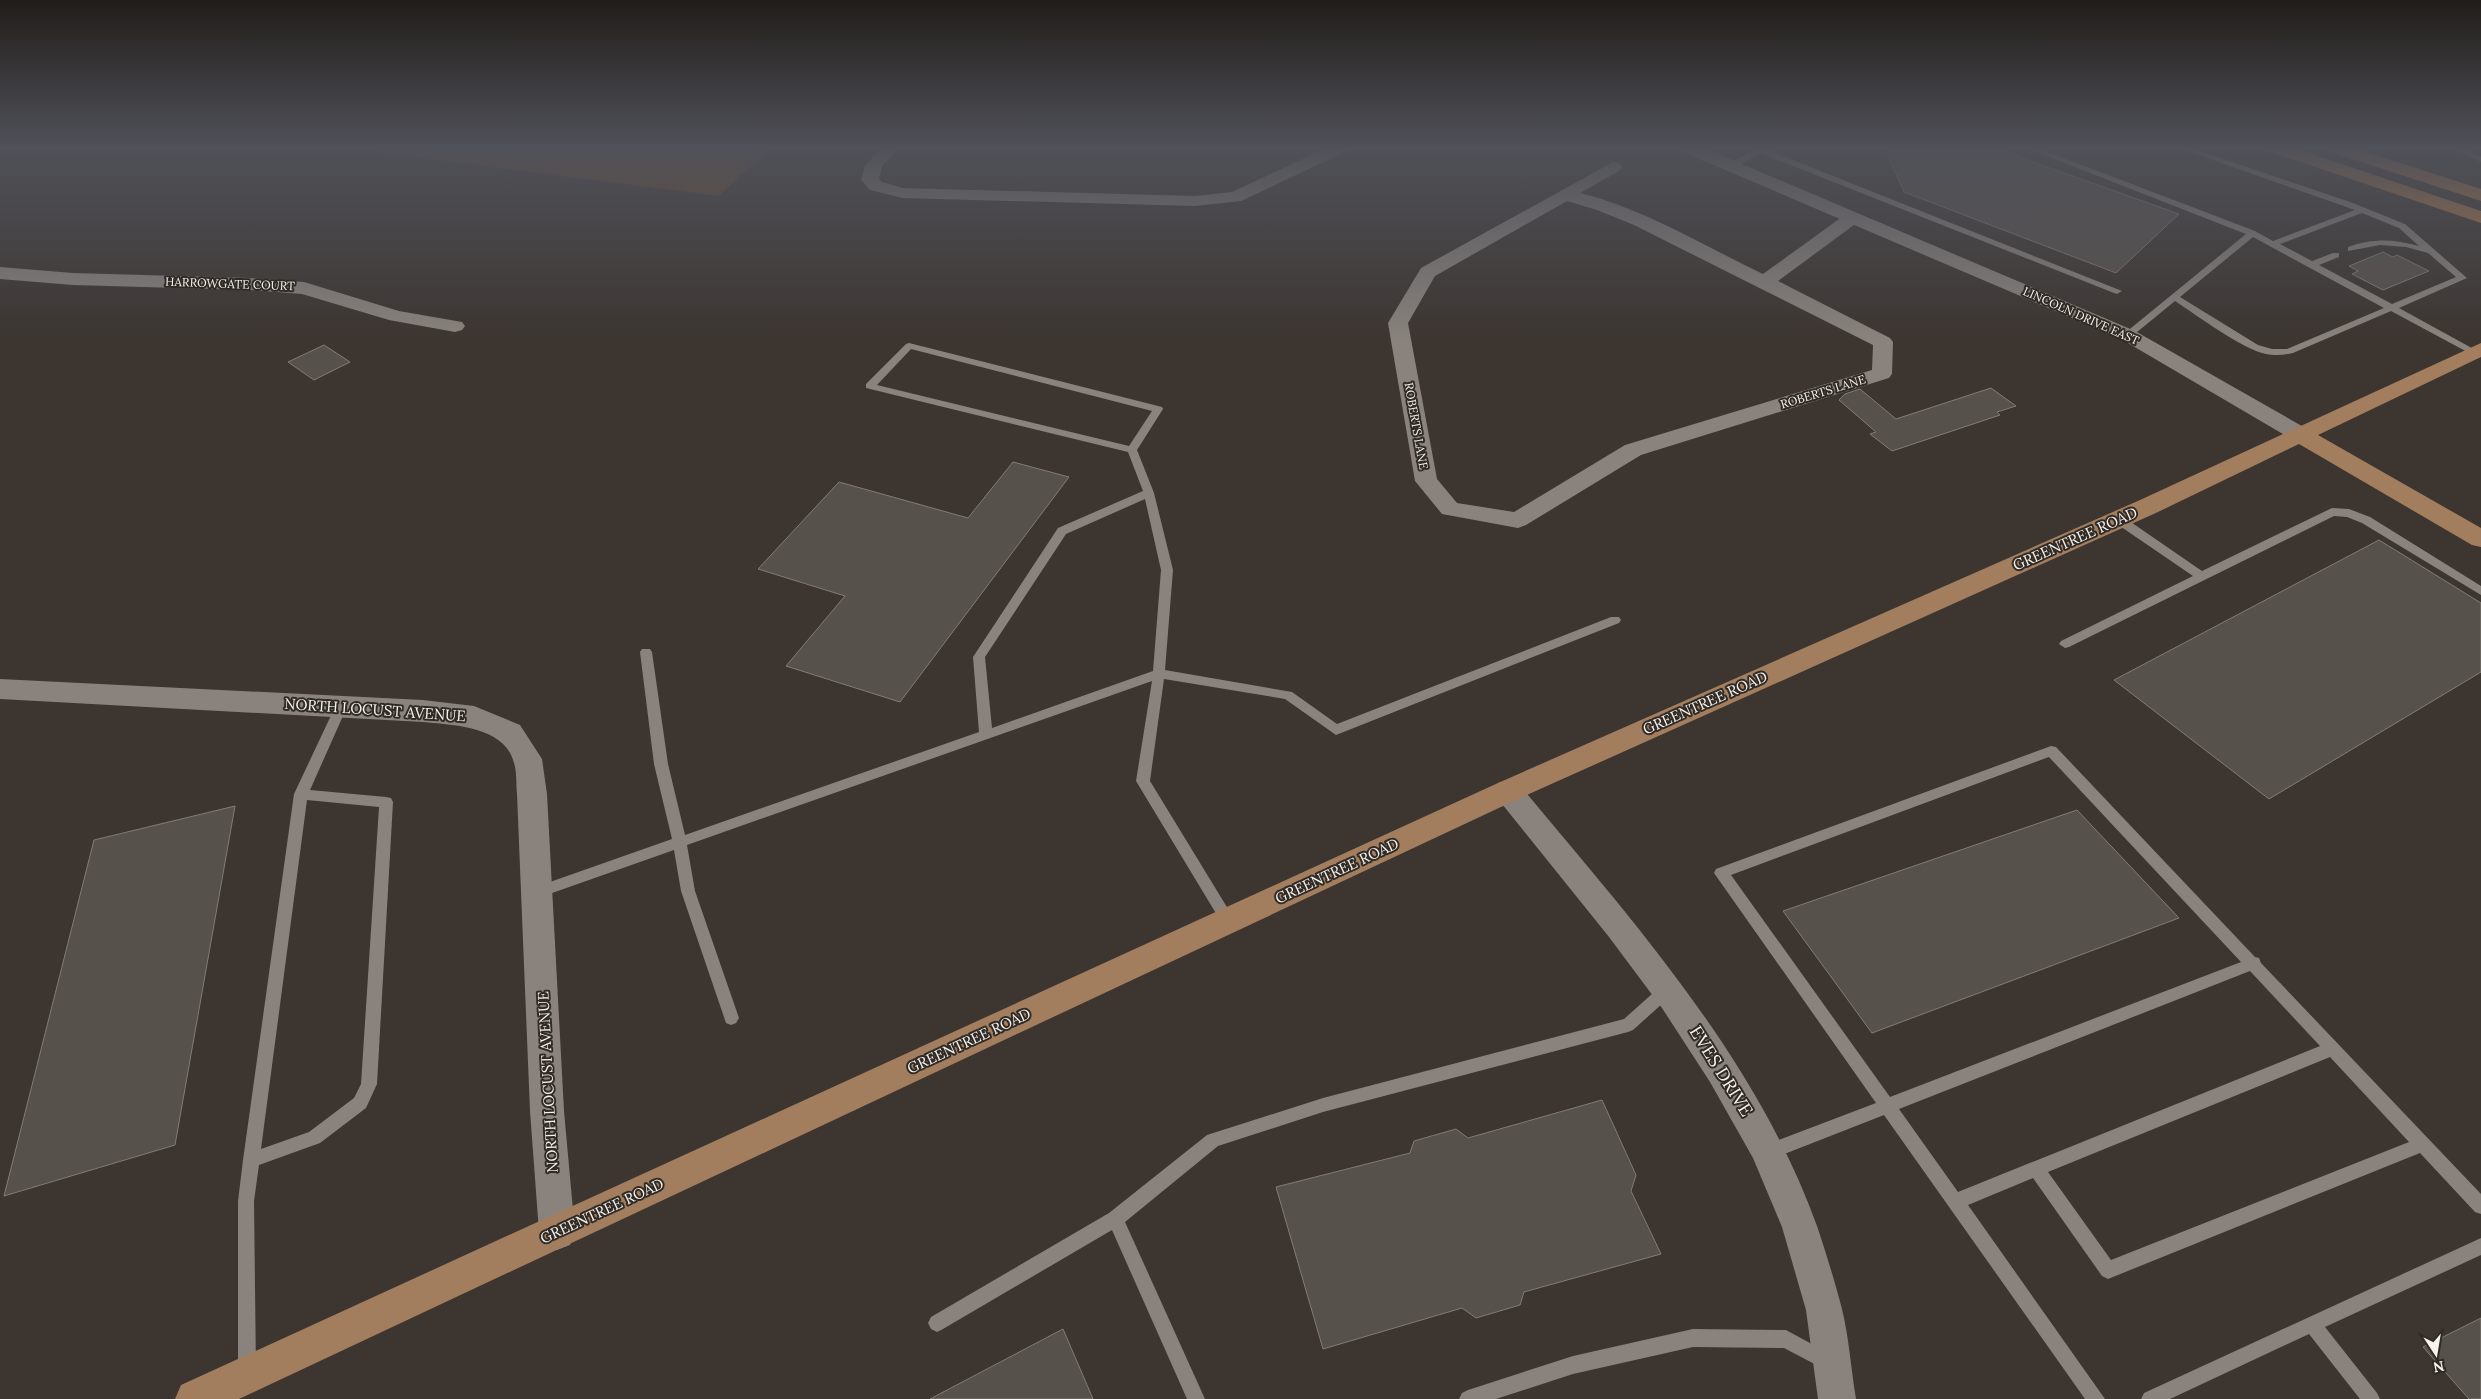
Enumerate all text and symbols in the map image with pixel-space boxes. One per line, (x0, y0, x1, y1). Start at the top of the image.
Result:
street label: HARROWGATE COURT (165, 274, 295, 293)
street label: LINCOLN DRIVE EAST (2021, 283, 2142, 348)
street label: ROBERTS LANE (1778, 371, 1867, 412)
street label: ROBERTS LANE (1401, 381, 1432, 471)
street label: GREENTREE ROAD (2010, 503, 2140, 575)
street label: GREENTREE ROAD (1640, 667, 1770, 739)
street label: NORTH LOCUST AVENUE (284, 694, 466, 725)
street label: GREENTREE ROAD (1272, 834, 1402, 908)
street label: NORTH LOCUST AVENUE (533, 991, 562, 1173)
street label: GREENTREE ROAD (904, 1004, 1034, 1078)
street label: EVES DRIVE (1684, 1021, 1758, 1120)
street label: GREENTREE ROAD (537, 1174, 667, 1248)
north arrow (2411, 1329, 2461, 1379)
text: N (2431, 1357, 2446, 1377)

